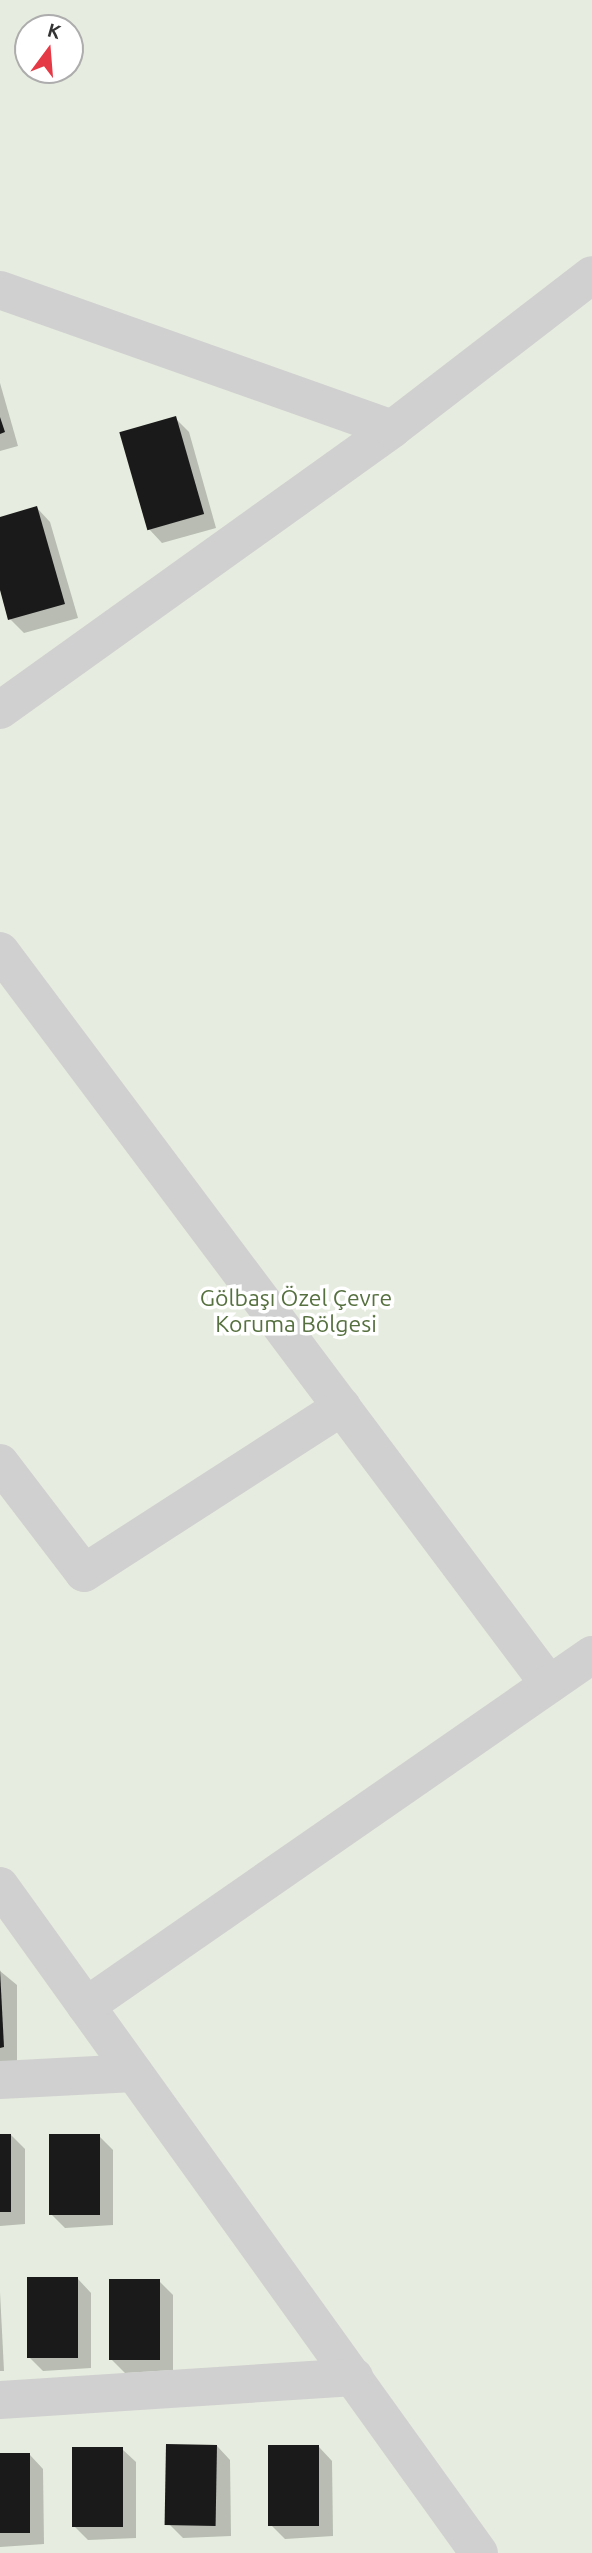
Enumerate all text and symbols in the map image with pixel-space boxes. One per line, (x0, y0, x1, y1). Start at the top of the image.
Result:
north arrow (14, 14, 84, 84)
text: K (45, 18, 63, 43)
park label: Gölbaşı Özel Çevre Koruma Bölgesi (200, 1284, 392, 1338)

